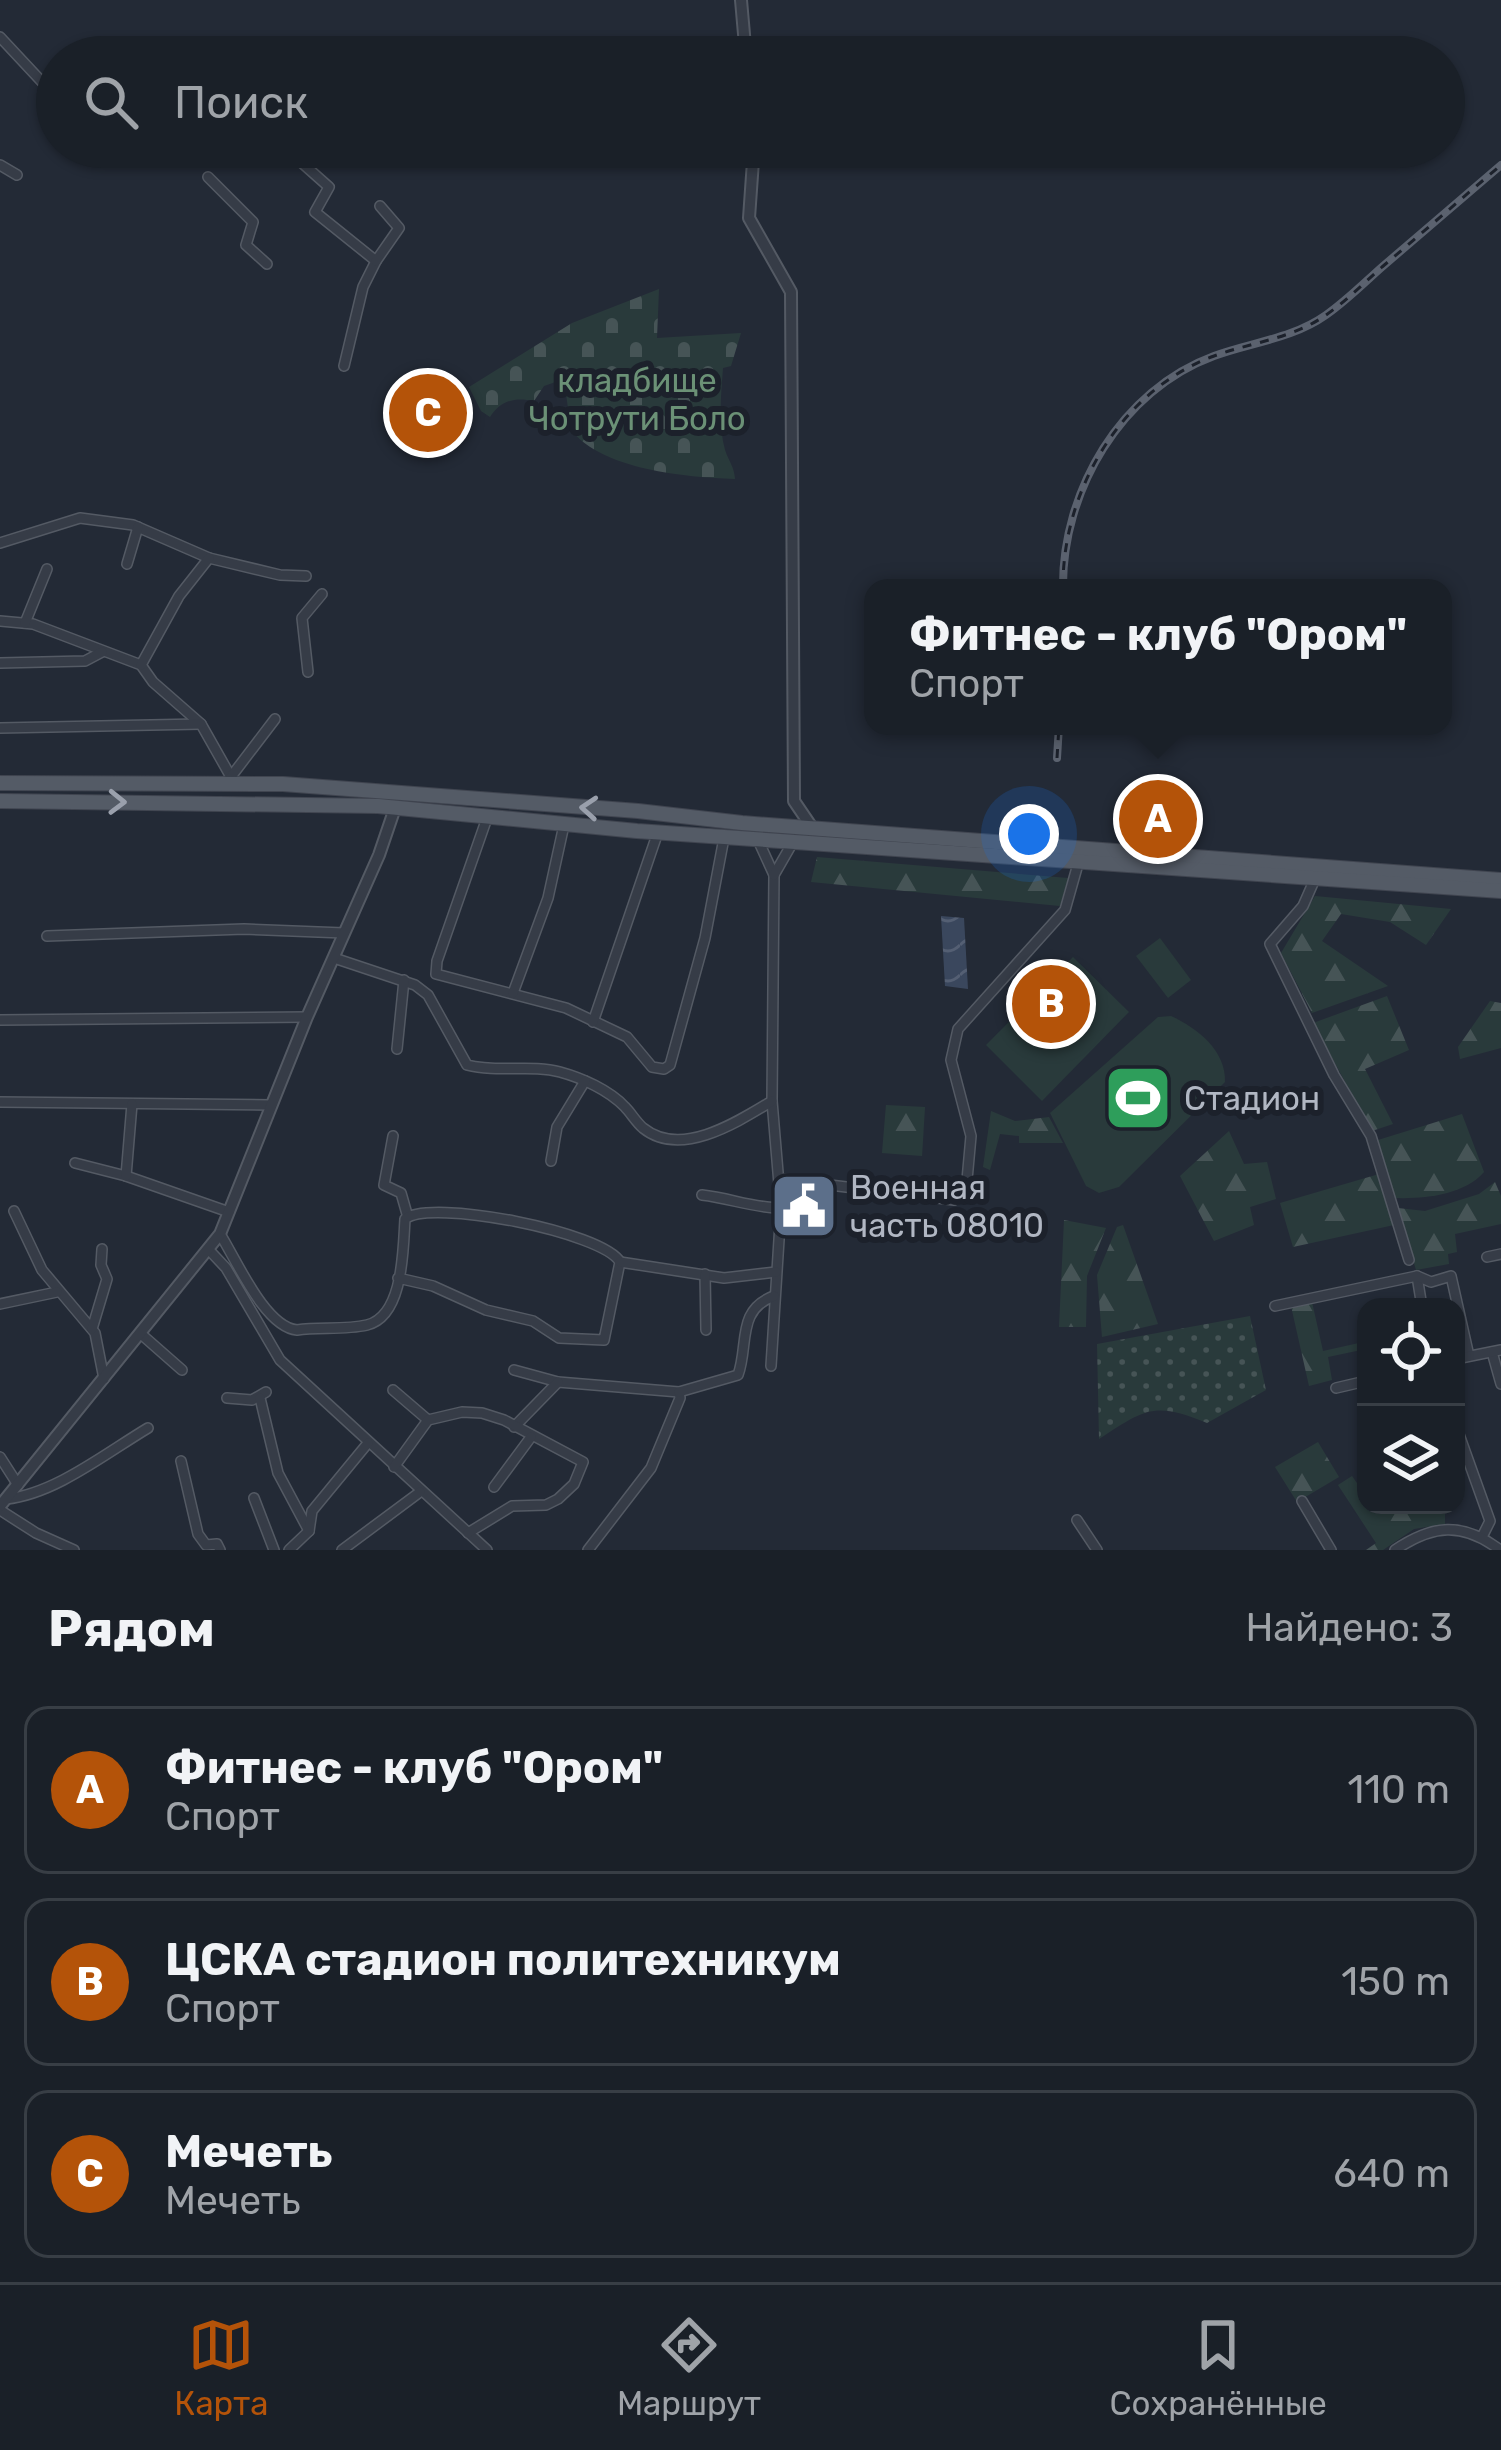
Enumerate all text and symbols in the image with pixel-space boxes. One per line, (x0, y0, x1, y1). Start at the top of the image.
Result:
search box (36, 36, 1465, 168)
icon: search (78, 69, 144, 135)
text: Поиск (174, 76, 308, 129)
park label: кладбище Чотрути Боло (528, 361, 746, 438)
pin: C (389, 368, 467, 458)
popup (864, 579, 1452, 735)
text: Фитнес - клуб "Ором" (909, 608, 1407, 661)
text: Спорт (909, 661, 1024, 707)
pin: A (1119, 774, 1197, 864)
one-way arrow (108, 789, 127, 815)
one-way arrow (579, 796, 598, 822)
your location (999, 804, 1059, 864)
pin: B (1012, 959, 1090, 1049)
sports icon: Стадион (1103, 1063, 1173, 1133)
place label: Стадион (1184, 1079, 1320, 1118)
place label: Военная часть 08010 (850, 1168, 1044, 1245)
public building icon: Военная часть 08010 (769, 1171, 839, 1241)
map controls (1357, 1298, 1465, 1514)
button: locate (1357, 1298, 1465, 1406)
button: layers (1357, 1406, 1465, 1514)
text: Рядом (48, 1598, 215, 1659)
text: Найдено: 3 (1246, 1605, 1453, 1651)
text: Фитнес - клуб "Ором" (165, 1741, 663, 1794)
text: A (76, 1767, 104, 1813)
text: 110 m (1348, 1767, 1450, 1813)
text: Спорт (165, 1794, 280, 1840)
text: ЦСКА стадион политехникум (165, 1933, 841, 1986)
text: B (76, 1959, 104, 2005)
text: 150 m (1341, 1959, 1450, 2005)
text: Спорт (165, 1986, 280, 2032)
text: Мечеть (165, 2125, 333, 2178)
text: C (76, 2151, 104, 2197)
text: 640 m (1333, 2151, 1450, 2197)
text: Мечеть (165, 2178, 301, 2224)
tab: Карта (174, 2312, 268, 2423)
tab: Маршрут (617, 2312, 761, 2423)
tab: Сохранённые (1110, 2312, 1327, 2423)

